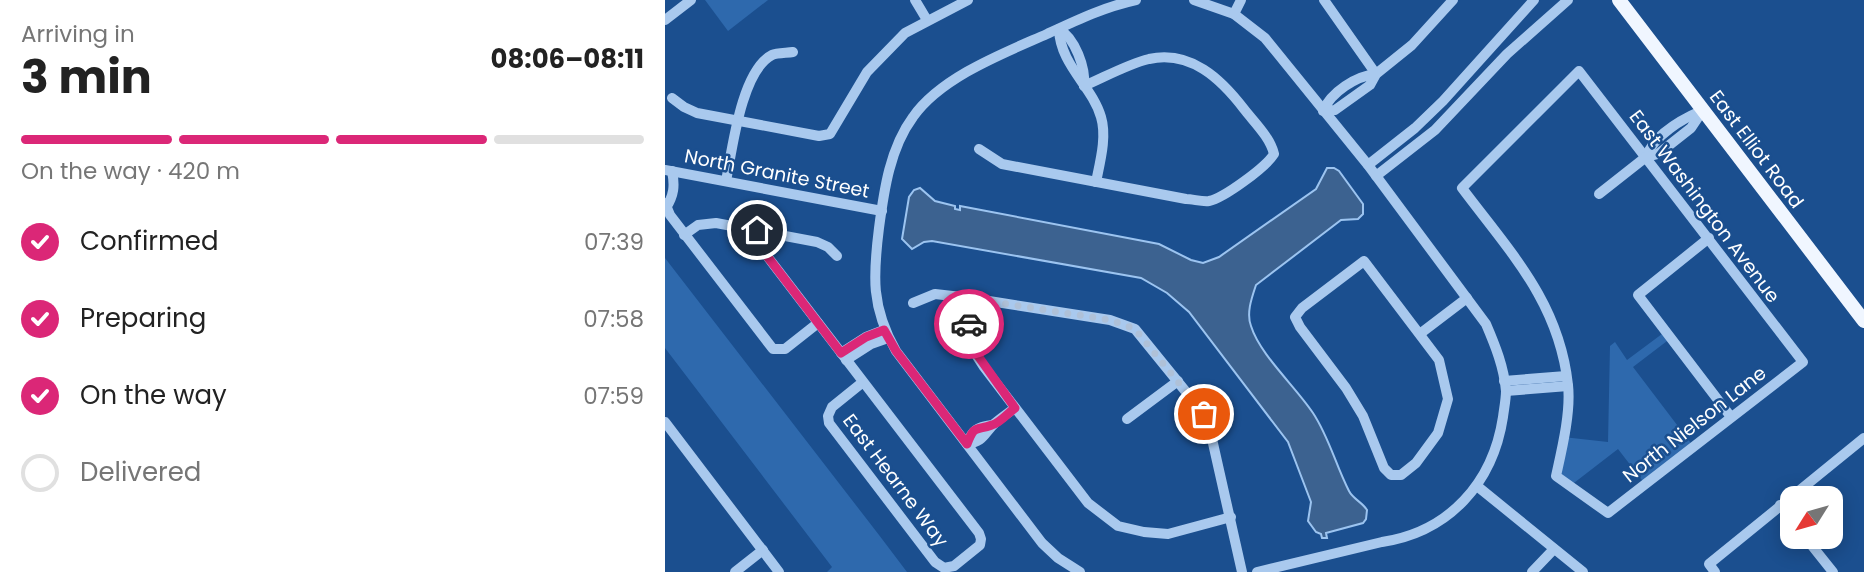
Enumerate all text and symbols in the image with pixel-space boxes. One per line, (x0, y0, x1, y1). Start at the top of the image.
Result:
text: Arriving in (21, 18, 135, 50)
text: 08:06–08:11 (490, 41, 644, 77)
text: 3 min (21, 45, 152, 109)
street label: East Elliot Road (1703, 85, 1810, 214)
street label: East Washington Avenue (1623, 104, 1786, 308)
street label: North Granite Street (682, 142, 872, 205)
text: On the way · 420 m (21, 155, 240, 187)
pin (727, 200, 787, 260)
icon: home (738, 211, 776, 249)
icon: check (21, 223, 59, 261)
text: Confirmed (80, 223, 218, 259)
text: 07:39 (584, 226, 644, 258)
courier (934, 289, 1004, 359)
icon: check (21, 300, 59, 338)
text: Preparing (80, 300, 206, 336)
text: 07:58 (583, 303, 644, 335)
icon: car (950, 305, 988, 343)
street label: North Nielson Lane (1617, 360, 1772, 489)
icon: check (21, 377, 59, 415)
text: On the way (80, 377, 227, 413)
text: 07:59 (583, 380, 644, 412)
pin (1174, 384, 1234, 444)
icon: bag (1185, 395, 1223, 433)
street label: East Hearne Way (837, 408, 955, 553)
text: Delivered (80, 454, 201, 490)
north arrow (1780, 486, 1843, 550)
map controls (1780, 486, 1843, 549)

